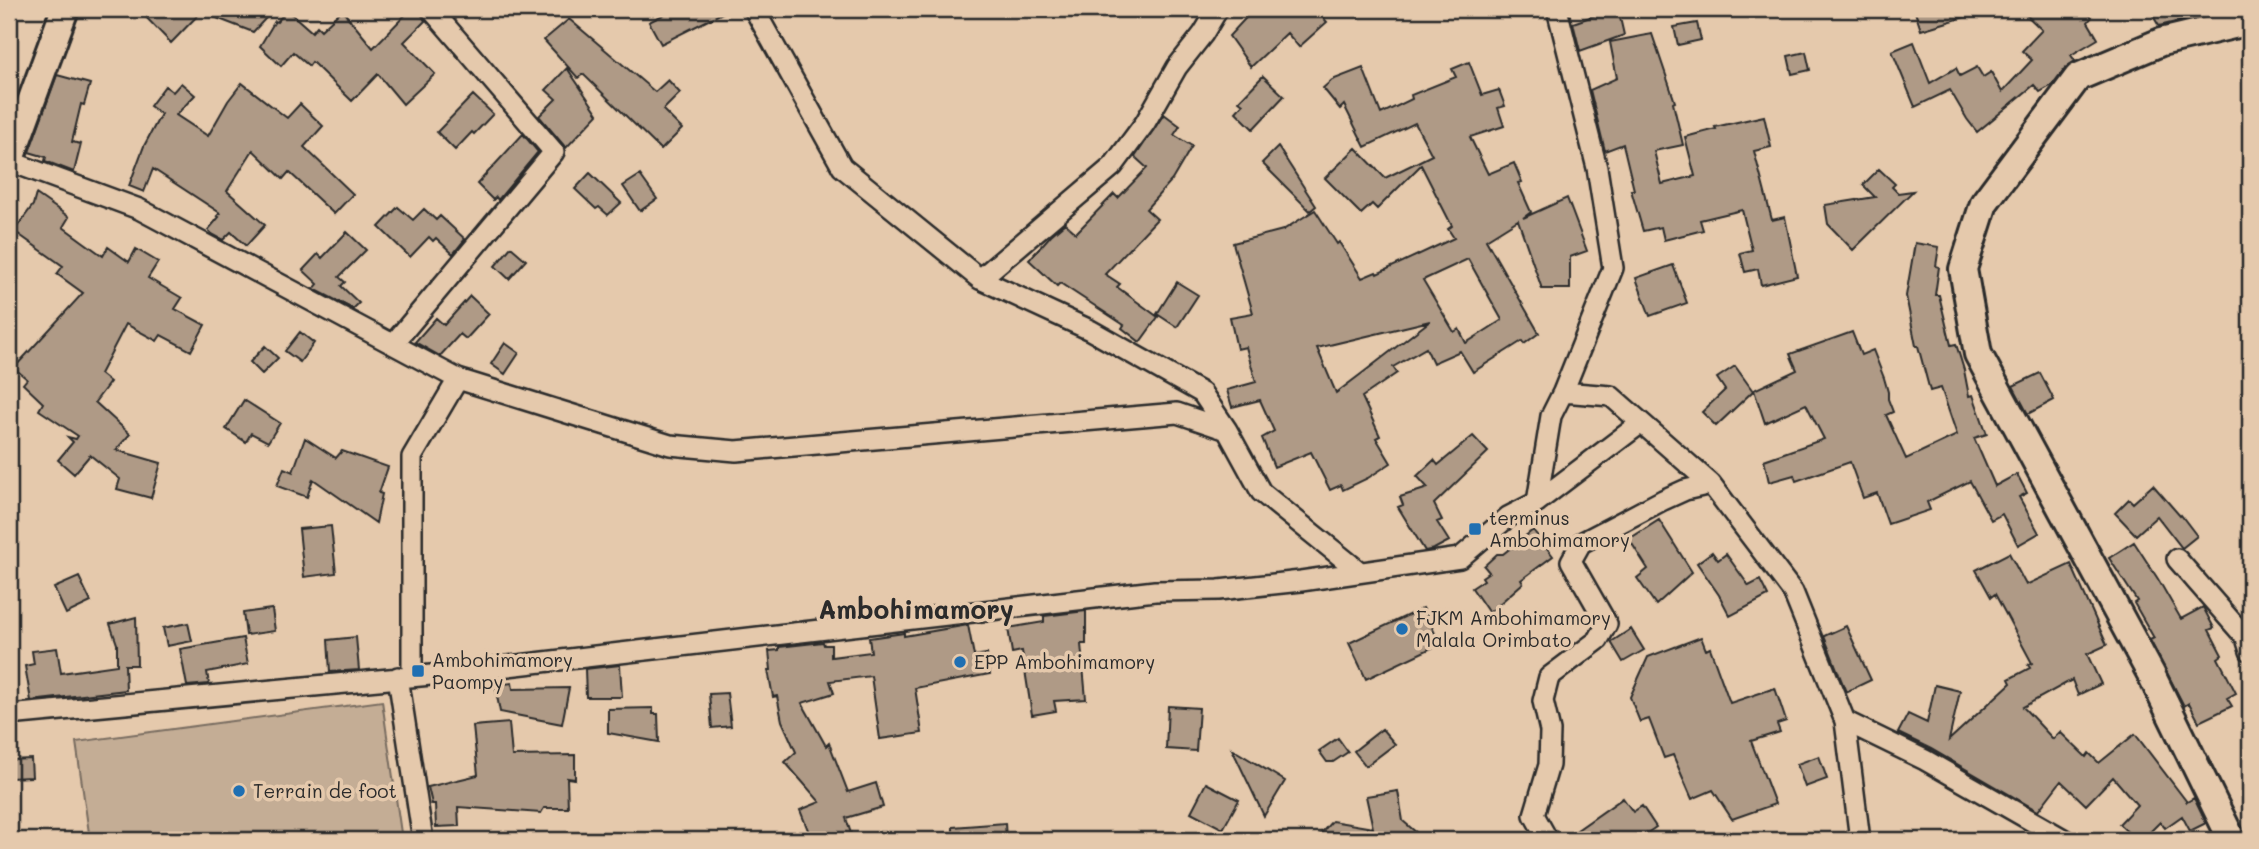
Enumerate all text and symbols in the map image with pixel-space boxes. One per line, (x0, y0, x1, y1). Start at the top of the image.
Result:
place label: terminus Ambohimamory (1489, 505, 1630, 552)
marker: terminus Ambohimamory (1467, 521, 1483, 537)
district label: Ambohimamory (818, 592, 1014, 626)
place label: FJKM Ambohimamory Malala Orimbato (1416, 605, 1611, 652)
marker: FJKM Ambohimamory Malala Orimbato (1394, 621, 1410, 637)
place label: Ambohimamory Paompy (432, 647, 573, 694)
place label: EPP Ambohimamory (974, 649, 1155, 674)
marker: EPP Ambohimamory (952, 654, 968, 670)
marker: Ambohimamory Paompy (410, 663, 426, 679)
place label: Terrain de foot (253, 778, 397, 803)
marker: Terrain de foot (231, 783, 247, 799)

